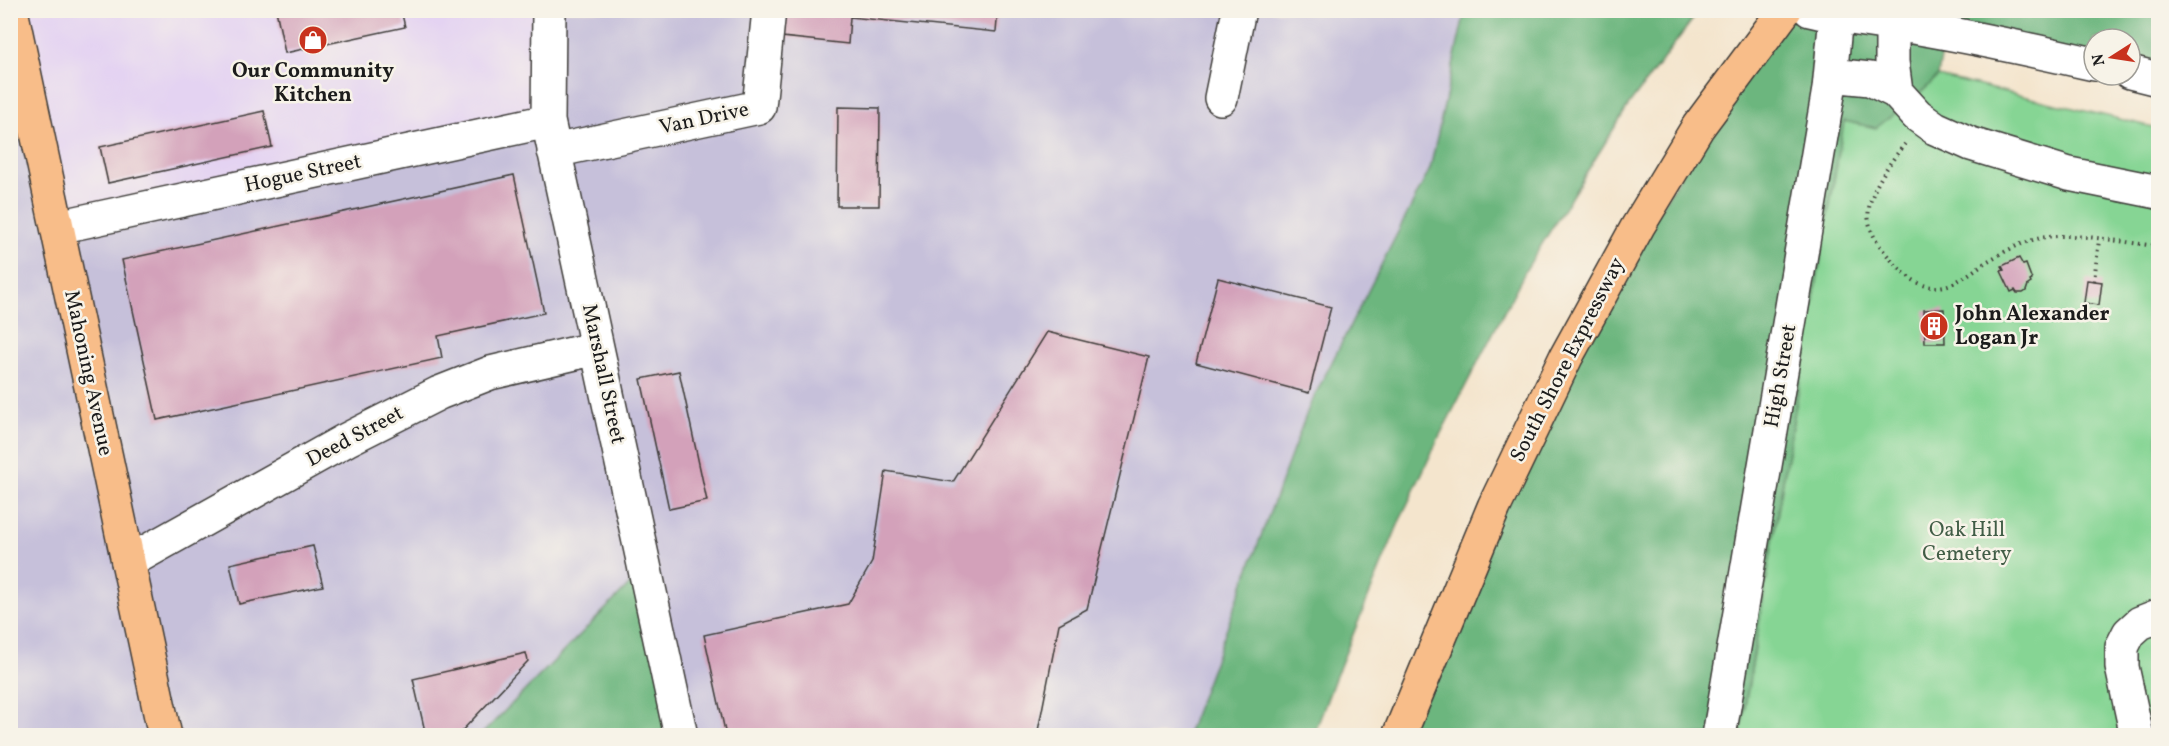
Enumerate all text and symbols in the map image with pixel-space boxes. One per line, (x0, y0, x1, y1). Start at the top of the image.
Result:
shop icon: Our Community Kitchen (297, 24, 329, 56)
north arrow (2082, 27, 2142, 87)
text: N (2087, 51, 2111, 68)
place label: Our Community Kitchen (232, 57, 394, 110)
street label: Van Drive (656, 95, 752, 143)
street label: Hogue Street (242, 147, 364, 201)
street label: South Shore Expressway (1504, 252, 1633, 467)
street label: Mahoning Avenue (56, 287, 120, 459)
place label: John Alexander Logan Jr (1954, 300, 2109, 353)
street label: Marshall Street (574, 301, 632, 447)
building icon: John Alexander Logan Jr (1918, 310, 1950, 342)
street label: High Street (1758, 322, 1804, 430)
street label: Deed Street (301, 399, 409, 475)
park label: Oak Hill Cemetery (1922, 516, 2012, 569)

